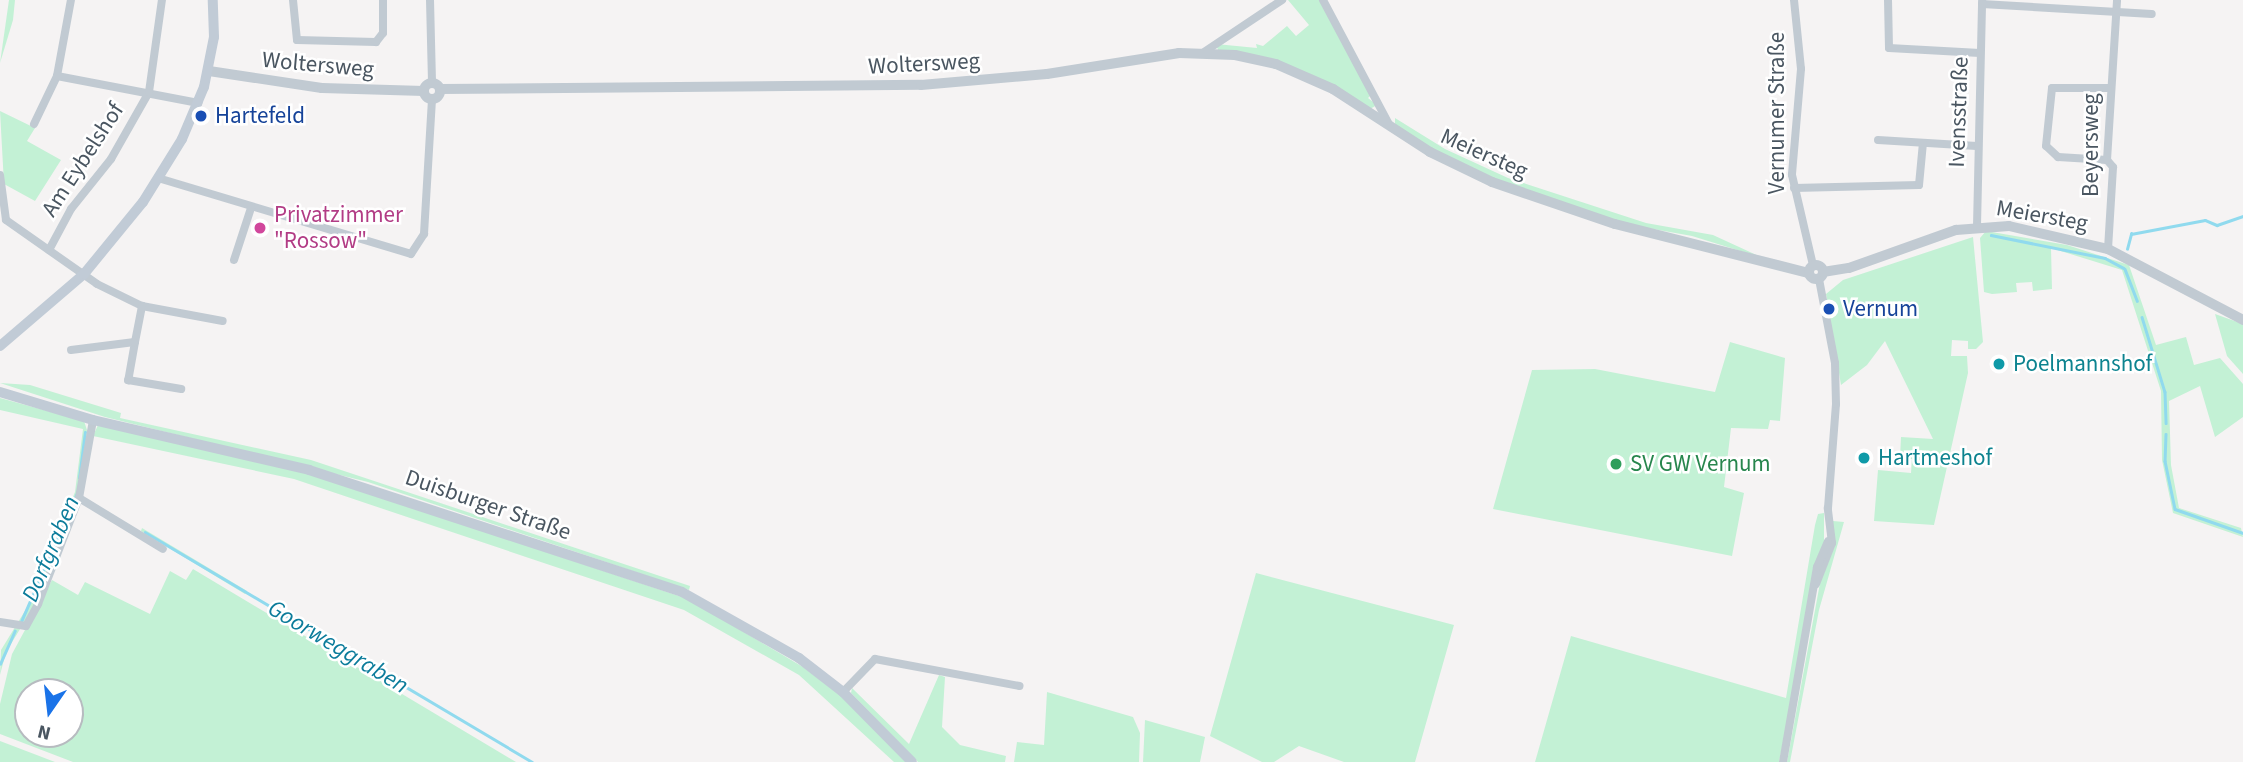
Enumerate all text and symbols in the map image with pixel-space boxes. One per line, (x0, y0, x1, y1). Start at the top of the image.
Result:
street label: Vernumer Straße (1763, 32, 1791, 194)
street label: Woltersweg (261, 46, 375, 84)
street label: Woltersweg (867, 47, 981, 81)
street label: Ivensstraße (1943, 56, 1975, 168)
street label: Beyersweg (2077, 93, 2105, 197)
street label: Am Eybelshof (36, 98, 130, 222)
place label: Hartefeld (215, 102, 305, 130)
marker: Hartefeld (193, 108, 209, 124)
street label: Meiersteg (1436, 123, 1532, 185)
street label: Meiersteg (1994, 194, 2090, 238)
place label: Privatzimmer "Rossow" (274, 201, 403, 255)
marker: Privatzimmer "Rossow" (252, 220, 268, 236)
place label: Vernum (1843, 295, 1918, 323)
marker: Vernum (1821, 301, 1837, 317)
place label: Poelmannshof (2013, 350, 2152, 378)
marker: Poelmannshof (1991, 356, 2007, 372)
place label: Hartmeshof (1878, 444, 1992, 472)
place label: SV GW Vernum (1630, 450, 1771, 478)
marker: Hartmeshof (1856, 450, 1872, 466)
marker: SV GW Vernum (1608, 456, 1624, 472)
street label: Duisburger Straße (402, 464, 574, 546)
water label: Dorfgraben (16, 492, 86, 606)
water label: Goorweggraben (263, 594, 413, 700)
north arrow (14, 678, 84, 748)
text: N (35, 717, 54, 747)

